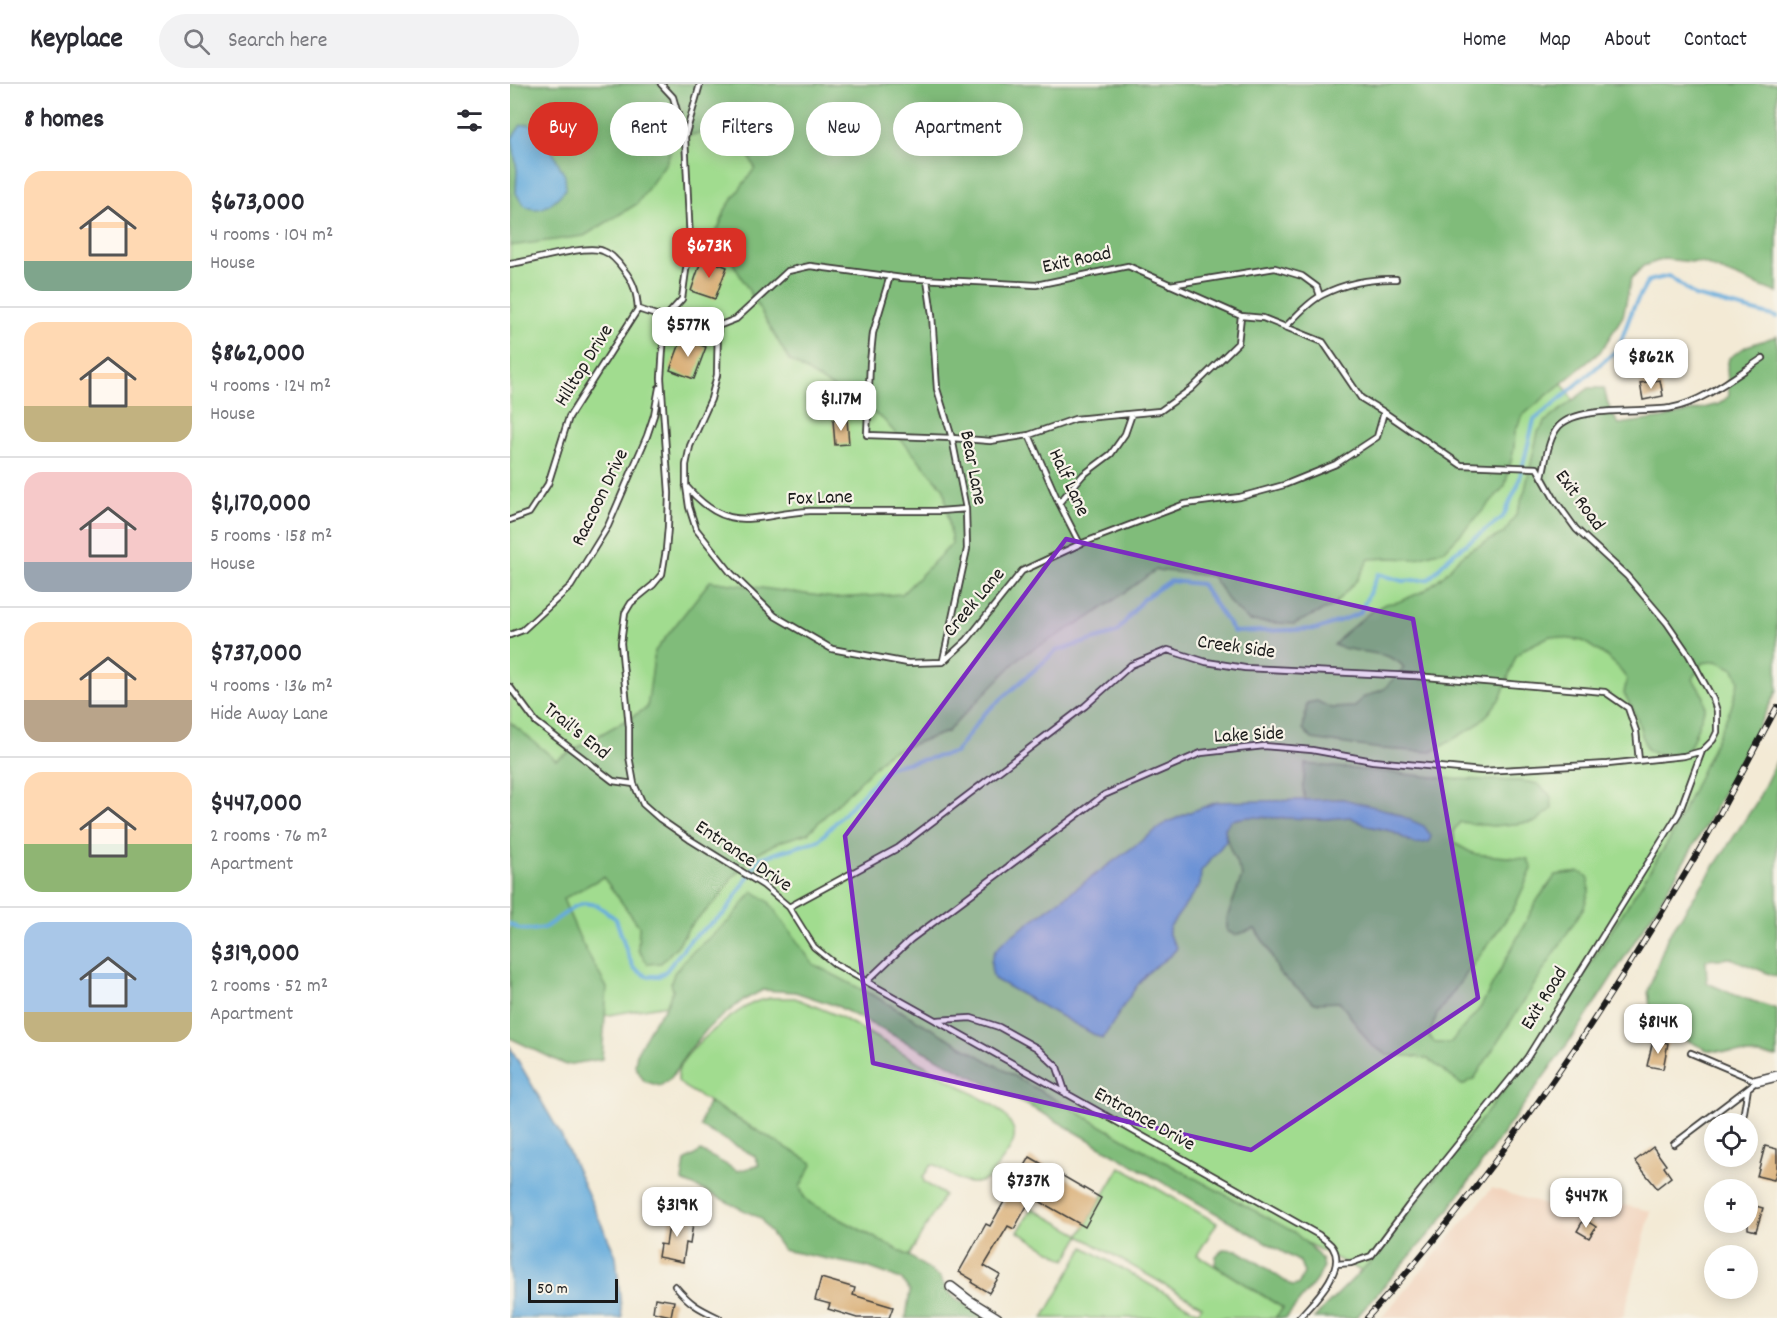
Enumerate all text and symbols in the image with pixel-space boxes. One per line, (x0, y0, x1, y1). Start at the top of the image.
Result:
search box (159, 14, 579, 68)
text: Keyplace (30, 21, 123, 61)
icon: search (180, 25, 213, 58)
text: Search here (228, 26, 327, 57)
text: Home (1462, 26, 1506, 56)
text: Map (1539, 26, 1571, 56)
text: About (1604, 26, 1651, 56)
text: Contact (1684, 26, 1747, 56)
text: 8 homes (24, 102, 104, 139)
chip: Buy (528, 102, 598, 156)
chip: Rent (610, 102, 688, 156)
chip: Filters (700, 102, 794, 156)
chip: New (806, 102, 881, 156)
chip: Apartment (893, 102, 1023, 156)
icon: filters (453, 104, 486, 137)
text: $673,000 (210, 185, 305, 222)
icon: home (72, 195, 144, 267)
text: 4 rooms · 104 m² (210, 222, 333, 250)
pin: $673K (667, 228, 751, 279)
text: $673K (686, 233, 732, 261)
street label: Exit Road (1040, 240, 1114, 282)
text: House (210, 250, 255, 278)
pin: $577K (646, 307, 730, 358)
text: $577K (666, 312, 710, 340)
street label: Hilltop Drive (549, 319, 621, 412)
text: $862,000 (210, 336, 305, 373)
pin: $862K (1609, 339, 1693, 390)
text: $862K (1628, 344, 1674, 372)
icon: home (72, 346, 144, 418)
text: 4 rooms · 124 m² (210, 373, 331, 401)
pin: $1.17M (792, 381, 890, 432)
text: $1.17M (820, 386, 862, 414)
text: House (210, 401, 255, 429)
street label: Bear Lane (951, 428, 993, 508)
street label: Raccoon Drive (565, 444, 637, 551)
street label: Half Lane (1040, 445, 1096, 522)
street label: Exit Road (1547, 465, 1611, 537)
street label: Fox Lane (787, 484, 853, 514)
text: $1,170,000 (210, 486, 311, 523)
icon: home (72, 496, 144, 568)
text: 5 rooms · 158 m² (210, 523, 332, 551)
text: House (210, 551, 255, 579)
street label: Creek Lane (938, 562, 1013, 644)
street label: Creek Side (1195, 629, 1277, 667)
text: $737,000 (210, 636, 302, 673)
icon: home (72, 646, 144, 718)
text: 4 rooms · 136 m² (210, 673, 333, 701)
street label: Trail's End (537, 697, 615, 767)
text: Hide Away Lane (210, 701, 328, 729)
street label: Lake Side (1213, 720, 1285, 752)
text: $447,000 (210, 786, 302, 823)
icon: home (72, 796, 144, 868)
street label: Entrance Drive (689, 814, 797, 900)
text: 2 rooms · 76 m² (210, 823, 328, 851)
text: Apartment (210, 851, 293, 879)
text: $319,000 (210, 936, 300, 973)
icon: home (72, 946, 144, 1018)
street label: Exit Road (1515, 962, 1575, 1036)
text: 2 rooms · 52 m² (210, 973, 328, 1001)
text: Apartment (210, 1001, 293, 1029)
pin: $814K (1616, 1004, 1700, 1055)
text: $814K (1638, 1009, 1678, 1037)
street label: Entrance Drive (1088, 1081, 1200, 1159)
map controls (1704, 1113, 1758, 1299)
button: locate (1704, 1113, 1758, 1167)
pin: $737K (986, 1163, 1070, 1214)
text: $737K (1006, 1168, 1050, 1196)
pin: $447K (1544, 1178, 1628, 1229)
button: + (1704, 1179, 1758, 1233)
text: $447K (1564, 1183, 1608, 1211)
pin: $319K (635, 1187, 719, 1238)
text: $319K (656, 1192, 698, 1220)
button: − (1704, 1245, 1758, 1299)
scale bar (528, 1276, 618, 1304)
text: 50 m (537, 1278, 568, 1301)

